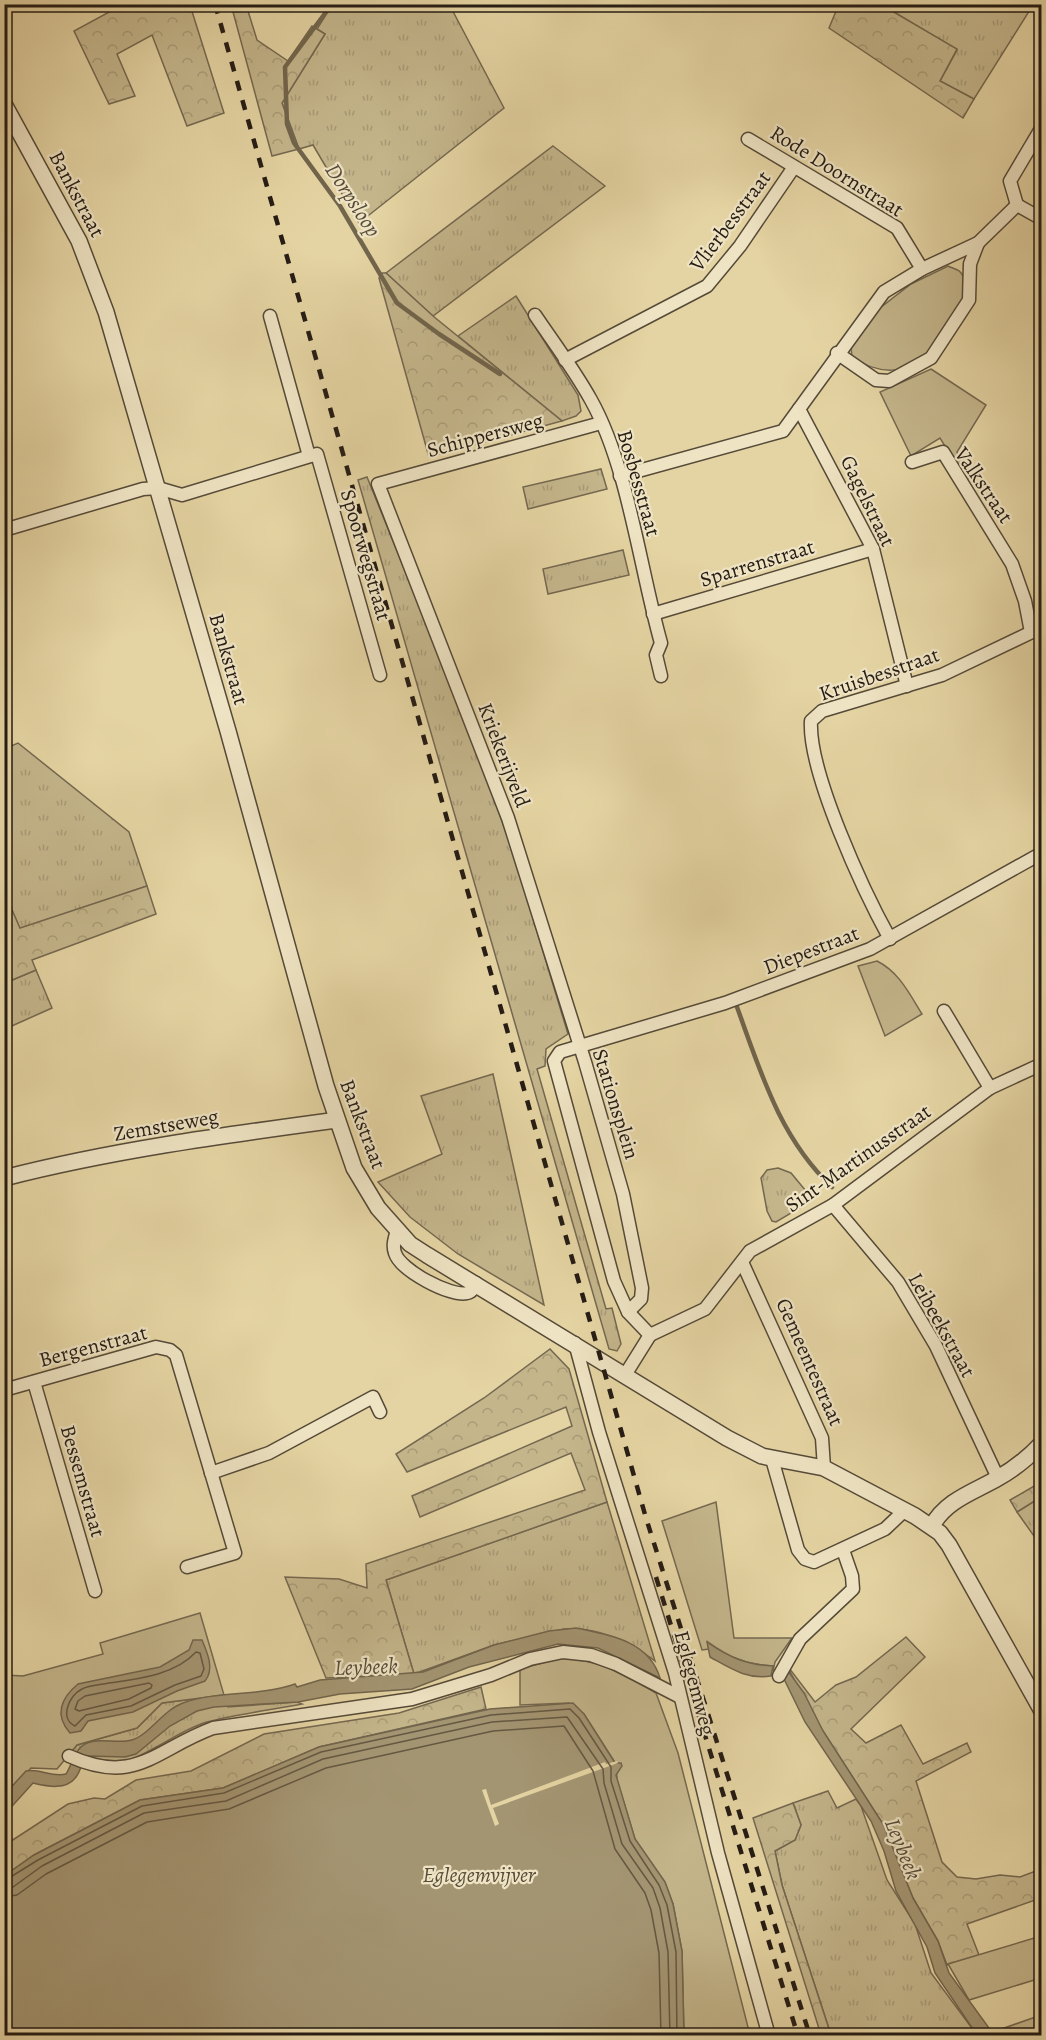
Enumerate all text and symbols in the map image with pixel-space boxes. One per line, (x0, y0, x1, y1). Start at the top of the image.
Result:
street label: Rode Doornstraat (765, 119, 909, 223)
street label: Bankstraat (43, 146, 111, 242)
water label: Dorpsloop (318, 157, 388, 243)
street label: Vlierbesstraat (682, 165, 777, 278)
street label: Schippersweg (424, 406, 547, 464)
street label: Bosbesstraat (610, 427, 668, 540)
street label: Valkstraat (948, 441, 1020, 529)
street label: Gagelstraat (834, 451, 902, 551)
street label: Spoorwegstraat (334, 486, 398, 624)
street label: Sparrenstraat (696, 532, 818, 594)
street label: Bankstraat (203, 610, 255, 708)
street label: Kruisbesstraat (815, 640, 943, 708)
street label: Kriekerijveld (471, 699, 537, 812)
street label: Diepestraat (759, 919, 863, 981)
street label: Stationsplein (586, 1045, 646, 1163)
street label: Bankstraat (333, 1075, 393, 1173)
street label: Sint-Martinusstraat (780, 1097, 936, 1219)
street label: Zemstseweg (111, 1102, 221, 1148)
street label: Leibeekstraat (902, 1268, 982, 1382)
street label: Gemeentestraat (769, 1294, 851, 1430)
street label: Bergenstraat (36, 1318, 150, 1374)
street label: Bessemstraat (54, 1422, 112, 1540)
street label: Eglegemweg (668, 1627, 723, 1739)
water label: Leybeek (334, 1651, 399, 1683)
water label: Leybeek (877, 1814, 929, 1884)
water label: Eglegemvijver (423, 1860, 537, 1890)

